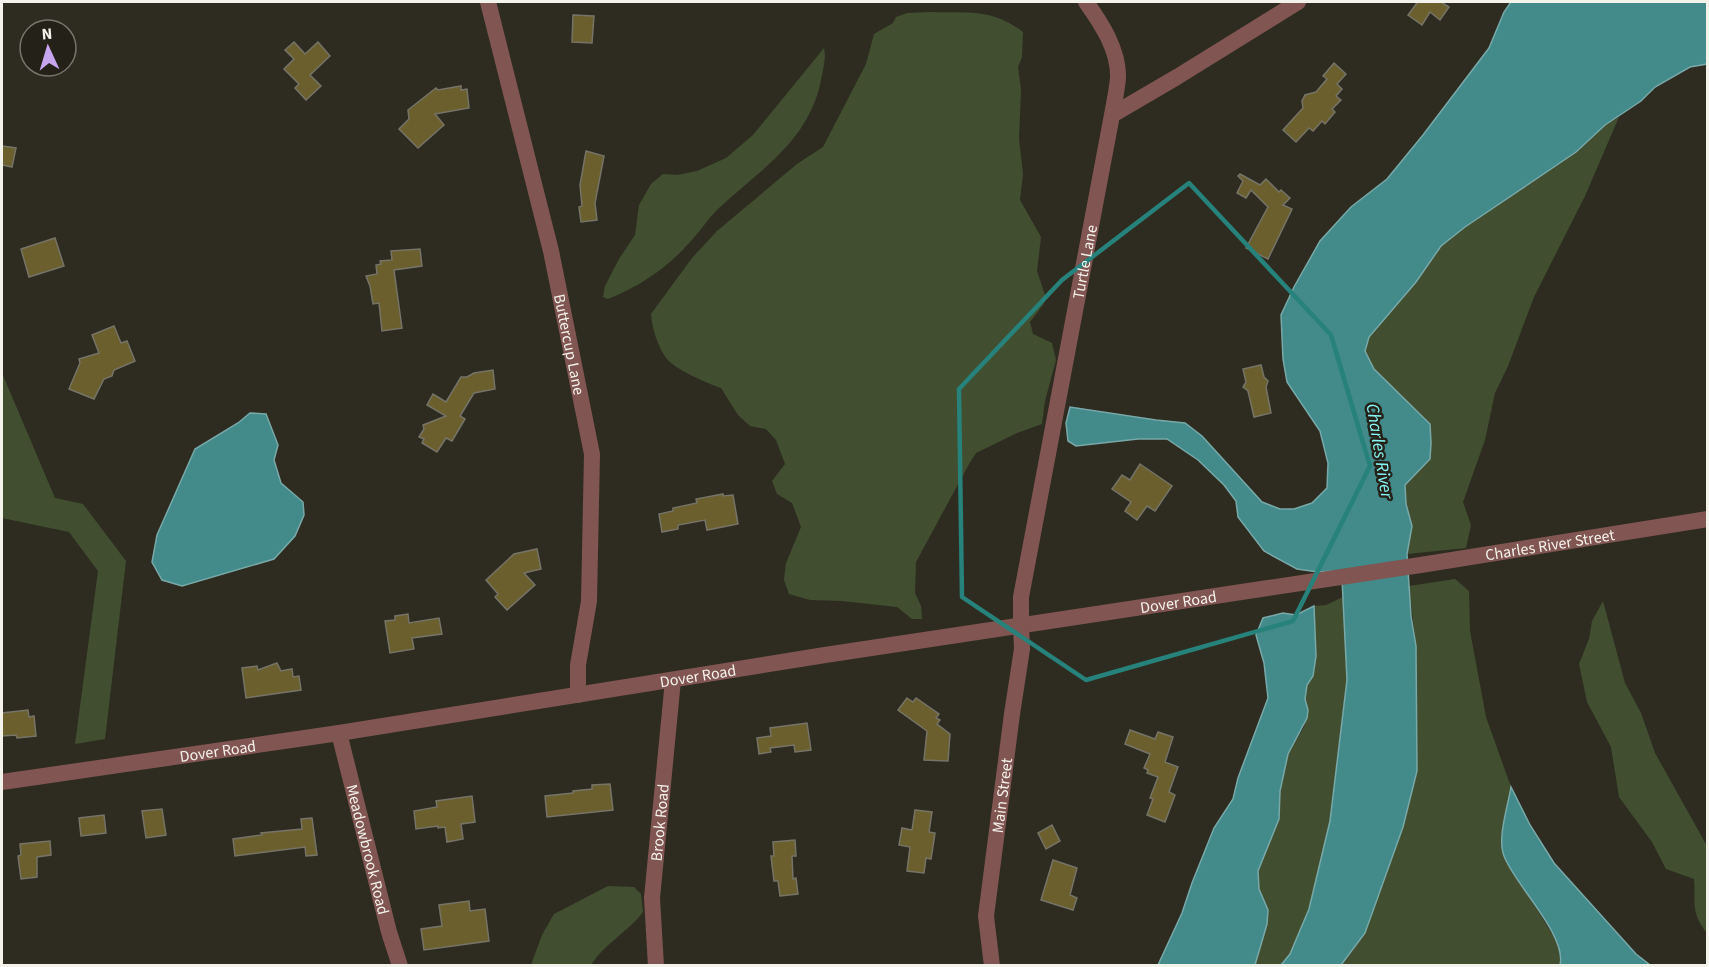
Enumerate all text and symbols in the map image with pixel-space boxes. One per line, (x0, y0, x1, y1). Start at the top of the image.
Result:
north arrow (18, 18, 78, 78)
text: N (41, 23, 53, 45)
street label: Turtle Lane (1067, 223, 1103, 301)
street label: Buttercup Lane (548, 292, 590, 397)
water label: Charles River (1360, 402, 1400, 501)
street label: Charles River Street (1484, 524, 1617, 567)
street label: Dover Road (1139, 586, 1218, 619)
street label: Dover Road (658, 659, 738, 693)
street label: Dover Road (178, 735, 258, 768)
street label: Main Street (987, 756, 1018, 834)
street label: Meadowbrook Road (340, 782, 394, 917)
street label: Brook Road (646, 783, 675, 862)

